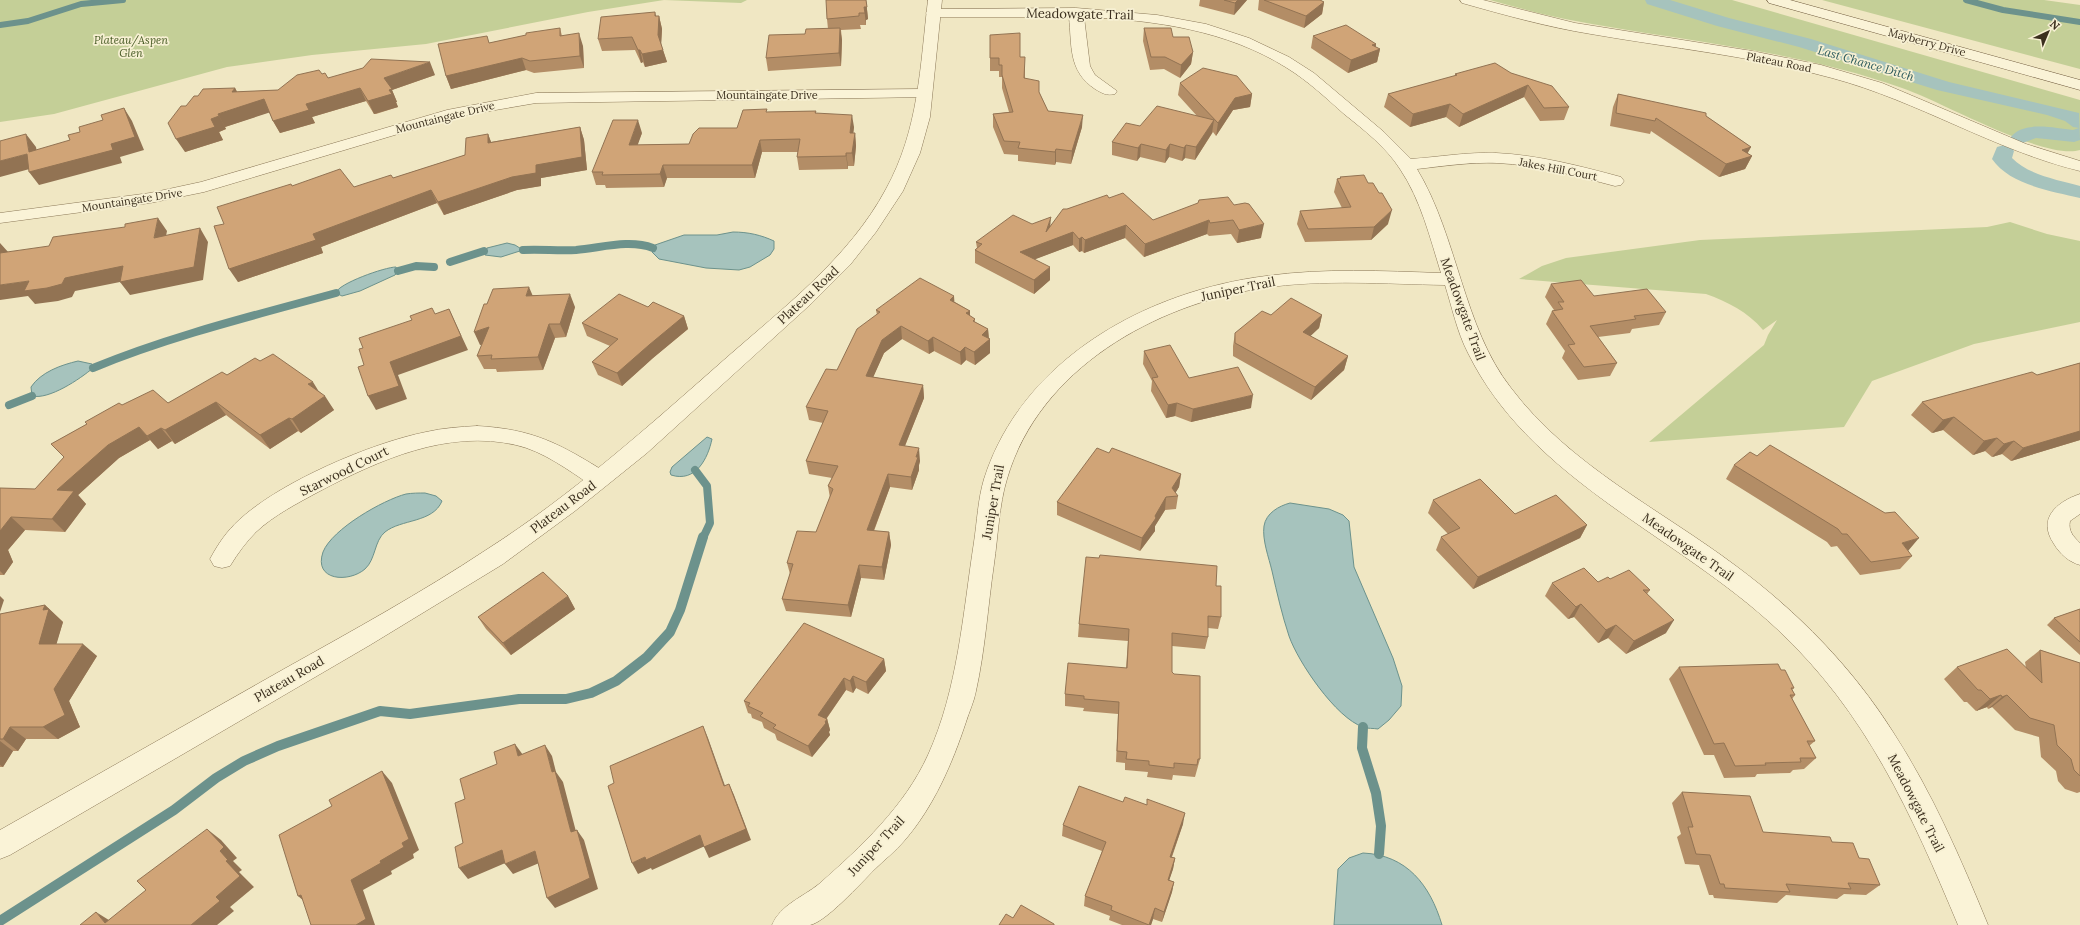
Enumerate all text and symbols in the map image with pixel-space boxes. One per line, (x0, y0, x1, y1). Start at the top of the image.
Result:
street label: Meadowgate Trail (1026, 5, 1135, 23)
north arrow (2028, 12, 2068, 52)
text: N (2047, 17, 2063, 33)
street label: Mayberry Drive (1887, 25, 1967, 59)
park label: Plateau/Aspen Glen (94, 33, 168, 60)
water label: Last Chance Ditch (1816, 42, 1916, 84)
street label: Plateau Road (1745, 49, 1813, 75)
street label: Mountaingate Drive (716, 88, 818, 102)
street label: Mountaingate Drive (394, 98, 496, 136)
street label: Jakes Hill Court (1517, 154, 1599, 184)
street label: Mountaingate Drive (81, 185, 183, 215)
street label: Meadowgate Trail (1437, 255, 1490, 363)
street label: Plateau Road (774, 262, 842, 328)
street label: Juniper Trail (1198, 273, 1277, 305)
street label: Starwood Court (297, 442, 391, 500)
street label: Juniper Trail (978, 463, 1008, 542)
street label: Plateau Road (527, 477, 599, 537)
street label: Meadowgate Trail (1639, 509, 1737, 585)
street label: Plateau Road (251, 652, 327, 706)
street label: Meadowgate Trail (1884, 751, 1948, 855)
street label: Juniper Trail (843, 812, 908, 880)

